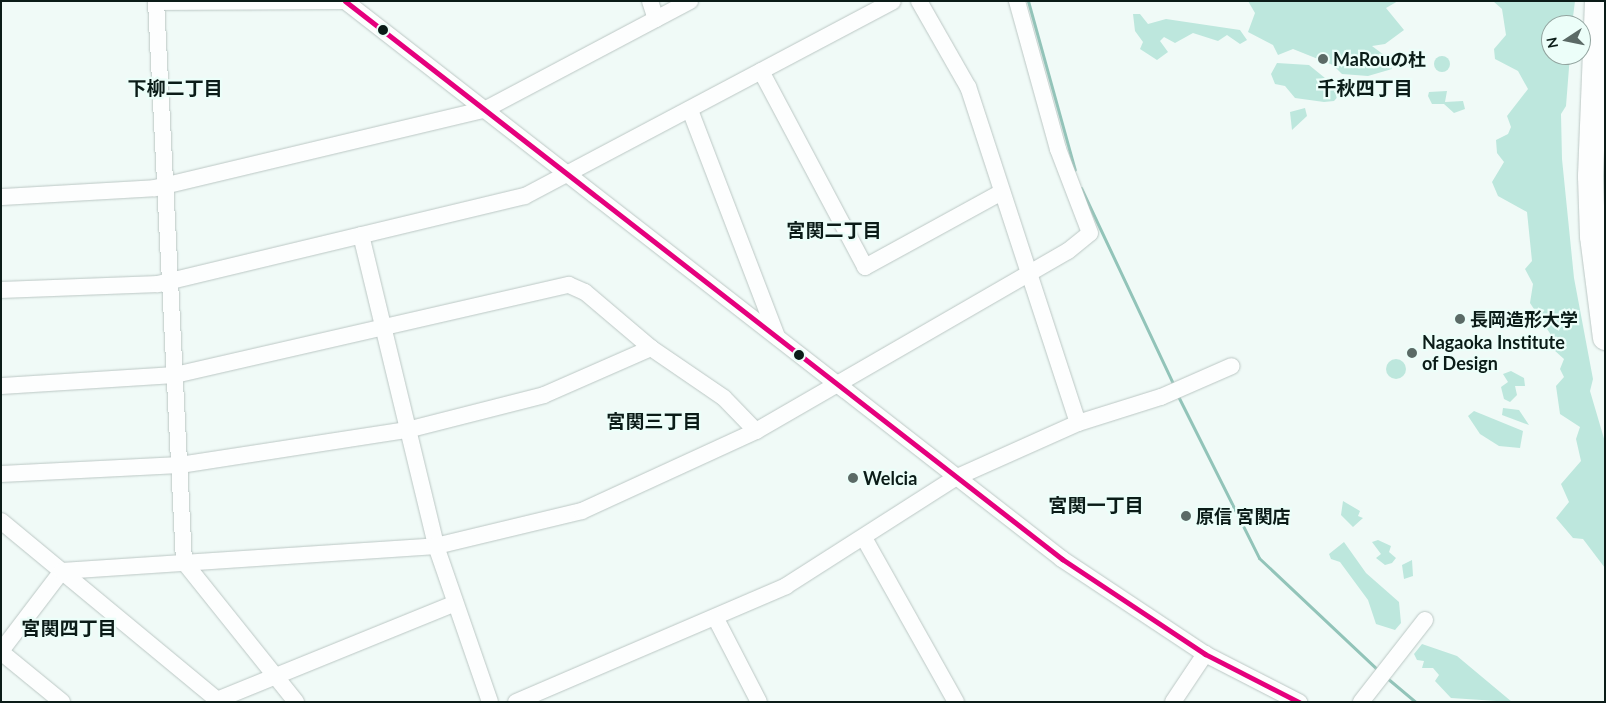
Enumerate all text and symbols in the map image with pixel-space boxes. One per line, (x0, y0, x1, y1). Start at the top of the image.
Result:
north arrow (1541, 15, 1591, 65)
unlabelled marker (378, 25, 388, 35)
text: N (1542, 36, 1561, 50)
place label: MaRouの杜 (1333, 48, 1426, 70)
marker: MaRouの杜 (1317, 53, 1329, 65)
district label: 下柳二丁目 (128, 77, 222, 99)
district label: 千秋四丁目 (1318, 77, 1412, 99)
district label: 宮関二丁目 (787, 219, 881, 241)
place label: 長岡造形大学 (1470, 308, 1578, 330)
marker: 長岡造形大学 (1454, 313, 1466, 325)
place label: Nagaoka Institute of Design (1422, 332, 1565, 374)
marker: Nagaoka Institute of Design (1406, 347, 1418, 359)
unlabelled marker (794, 350, 804, 360)
district label: 宮関三丁目 (607, 410, 701, 432)
place label: Welcia (863, 467, 917, 489)
marker: Welcia (847, 472, 859, 484)
district label: 宮関一丁目 (1049, 494, 1143, 516)
place label: 原信 宮関店 (1196, 505, 1290, 527)
marker: 原信 宮関店 (1180, 510, 1192, 522)
district label: 宮関四丁目 (22, 617, 116, 639)

